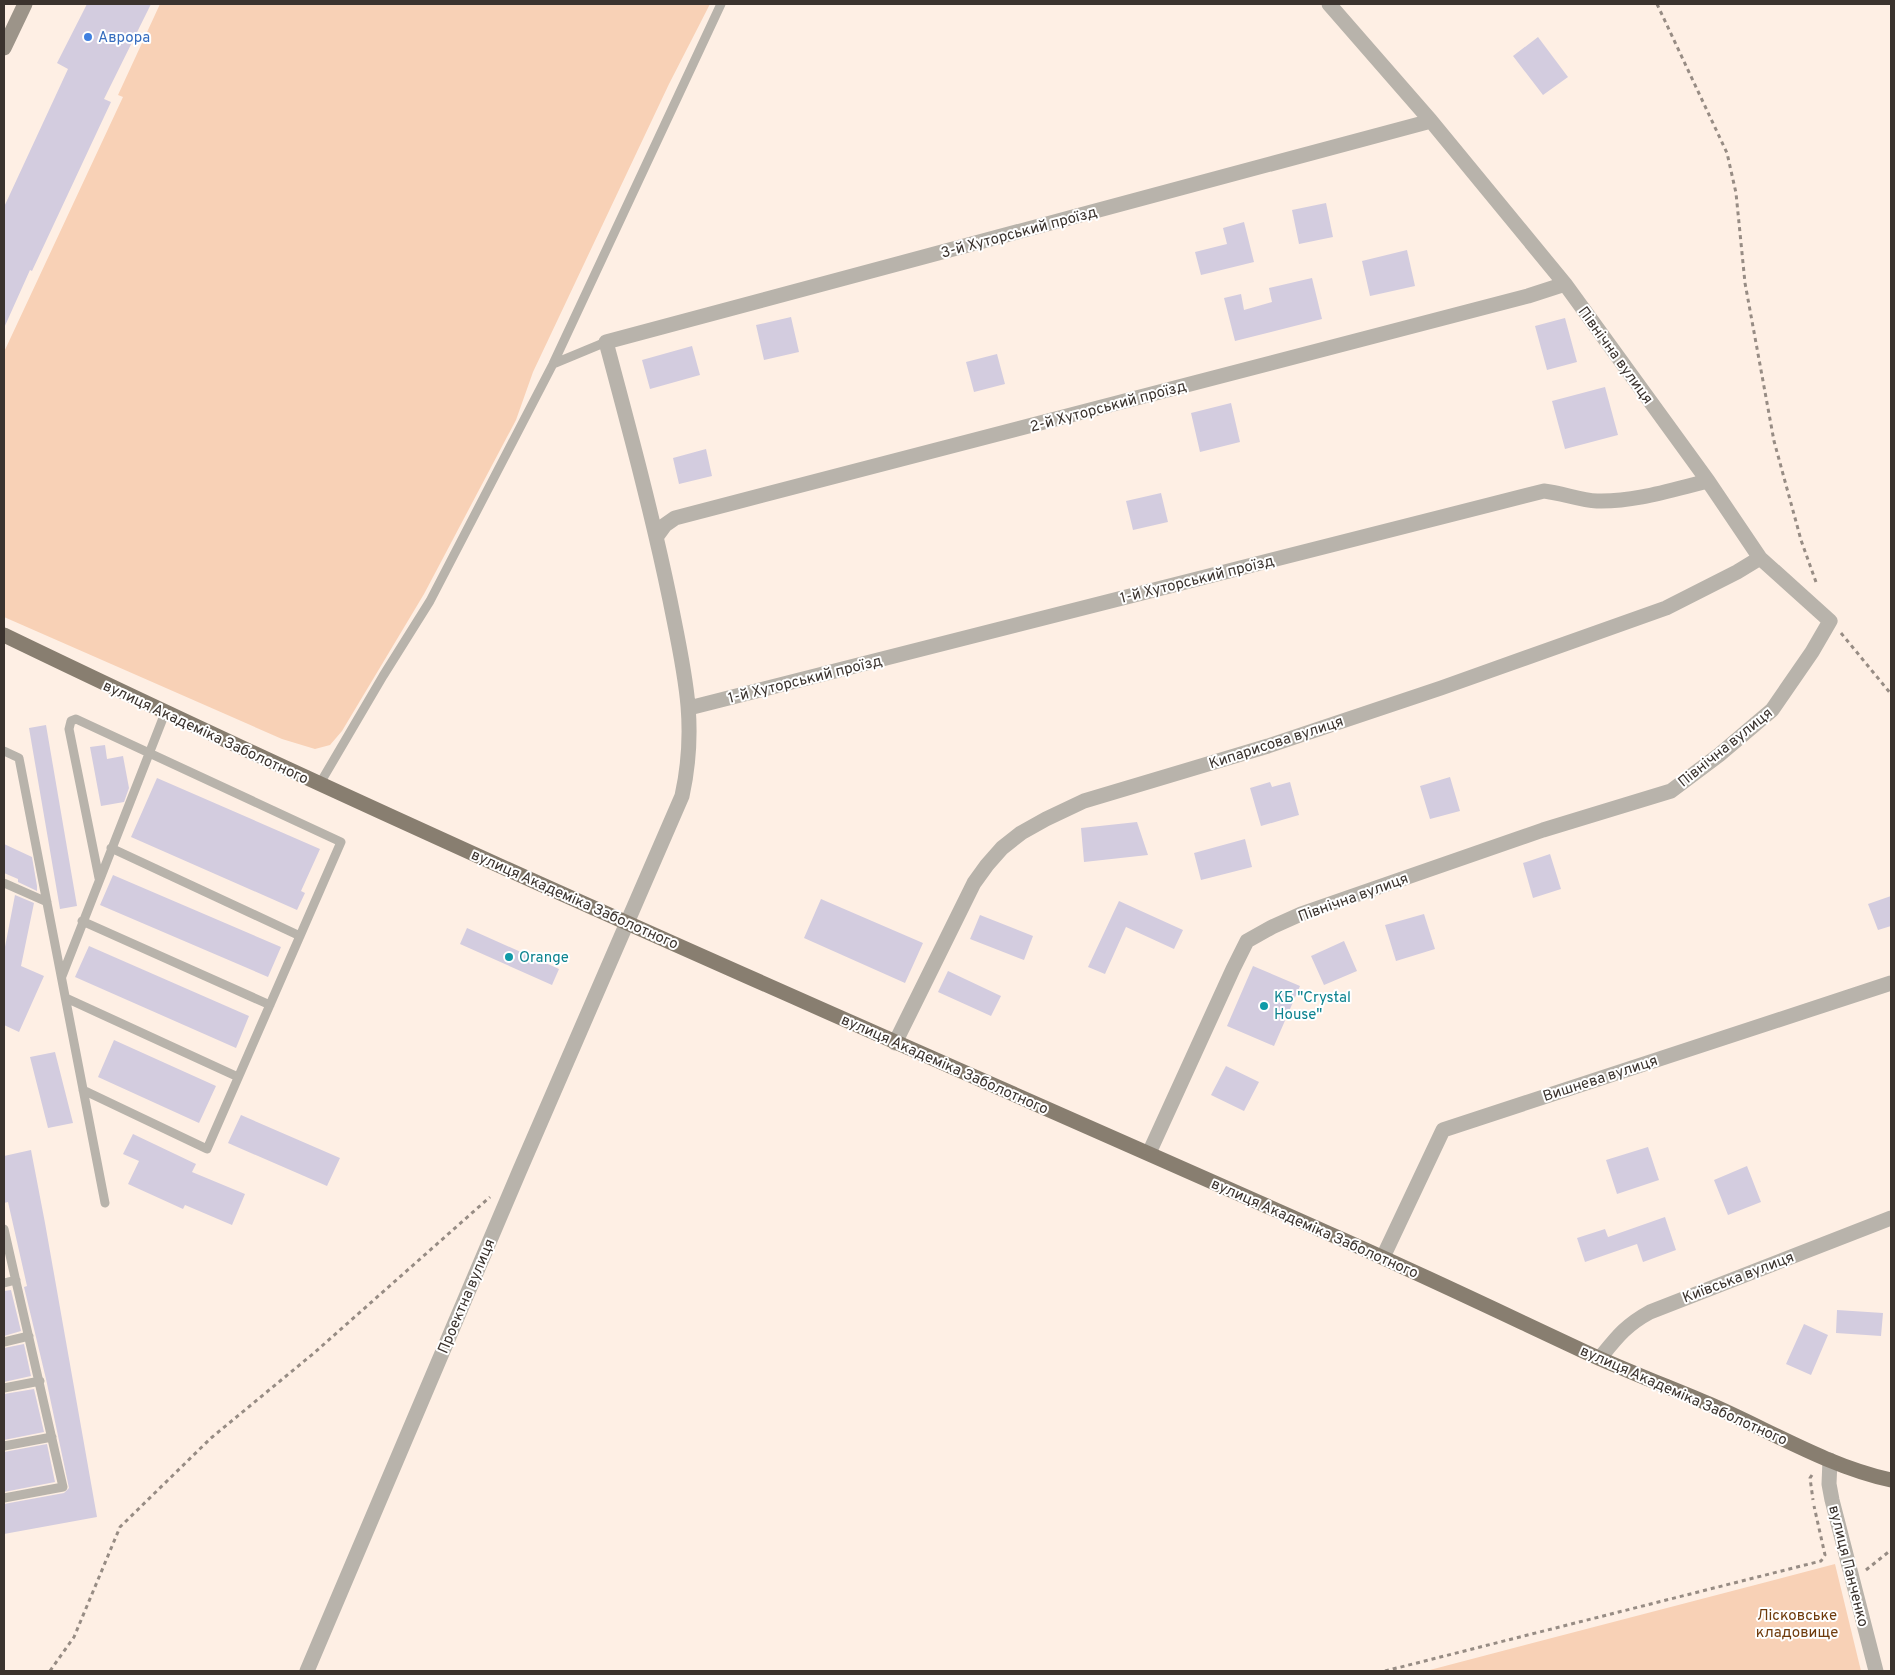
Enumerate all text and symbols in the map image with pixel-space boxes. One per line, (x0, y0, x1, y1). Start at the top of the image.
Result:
place label: Аврора (98, 29, 150, 48)
marker: Аврора (82, 31, 94, 43)
street label: 3-й Хуторський проїзд (939, 203, 1100, 263)
street label: Північна вулиця (1573, 303, 1657, 408)
street label: 2-й Хуторський проїзд (1028, 377, 1189, 437)
street label: 1-й Хуторський проїзд (1118, 552, 1276, 609)
street label: 1-й Хуторський проїзд (726, 652, 884, 709)
street label: вулиця Академіка Заболотного (100, 677, 311, 789)
street label: Північна вулиця (1675, 704, 1777, 792)
street label: Кипарисова вулиця (1207, 713, 1346, 774)
street label: вулиця Академіка Заболотного (468, 846, 681, 955)
street label: Північна вулиця (1296, 870, 1411, 927)
place label: Orange (519, 949, 569, 968)
marker: Orange (503, 951, 515, 963)
place label: КБ "Crystal House" (1274, 989, 1351, 1025)
marker: КБ "Crystal House" (1258, 1000, 1270, 1012)
street label: вулиця Академіка Заболотного (838, 1011, 1051, 1120)
street label: Вишнева вулиця (1541, 1052, 1660, 1107)
street label: вулиця Академіка Заболотного (1208, 1175, 1421, 1284)
street label: Проектна вулиця (435, 1236, 500, 1357)
street label: Київська вулиця (1680, 1248, 1797, 1308)
street label: вулиця Академіка Заболотного (1577, 1342, 1790, 1451)
street label: вулиця Панченко (1823, 1504, 1872, 1629)
park label: Лісковське кладовище (1756, 1607, 1838, 1643)

